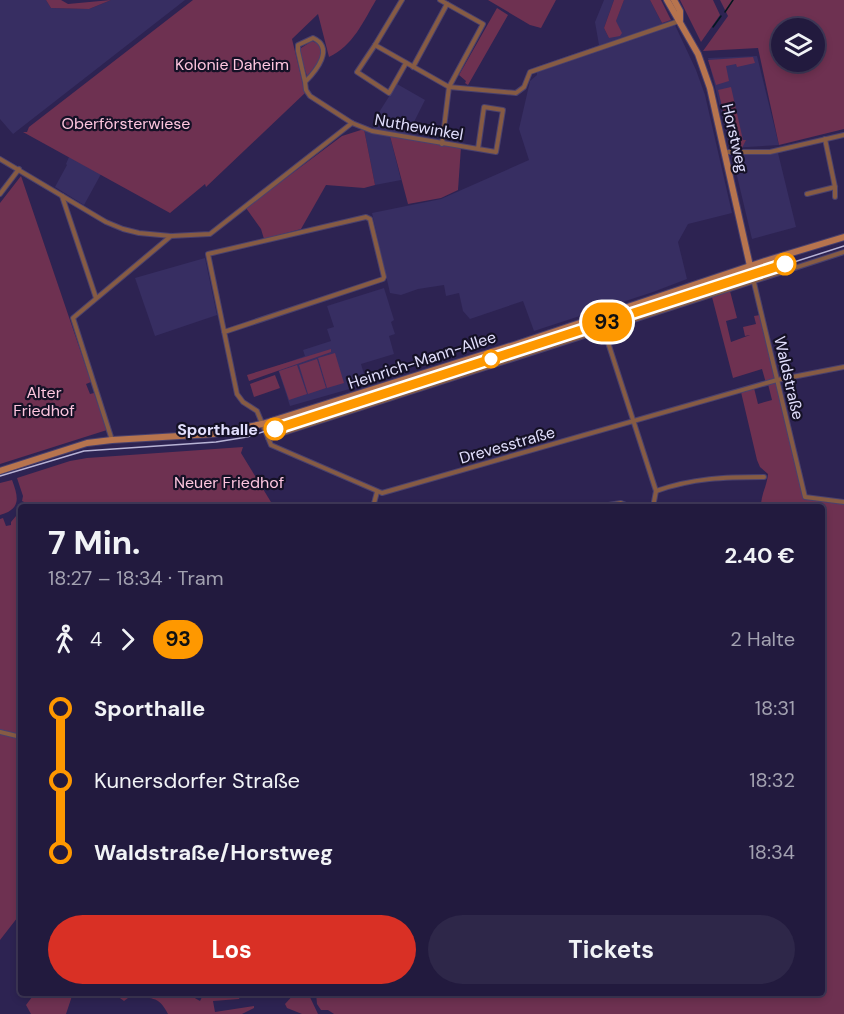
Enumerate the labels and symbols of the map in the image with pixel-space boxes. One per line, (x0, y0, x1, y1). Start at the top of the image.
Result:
park label: Kolonie Daheim (175, 54, 289, 75)
street label: Horstweg (717, 101, 753, 175)
street label: Nuthewinkel (373, 109, 465, 145)
park label: Oberförsterwiese (62, 113, 190, 134)
unlabelled marker (774, 253, 796, 275)
line badge: 93 (580, 302, 634, 342)
street label: Heinrich-Mann-Allee (345, 326, 499, 394)
street label: Waldstraße (769, 334, 809, 422)
unlabelled marker (482, 350, 500, 368)
park label: Alter Friedhof (13, 382, 75, 421)
marker: Sporthalle (264, 418, 286, 440)
place label: Sporthalle (177, 419, 258, 440)
street label: Drevesstraße (457, 421, 557, 469)
park label: Neuer Friedhof (174, 472, 284, 493)

